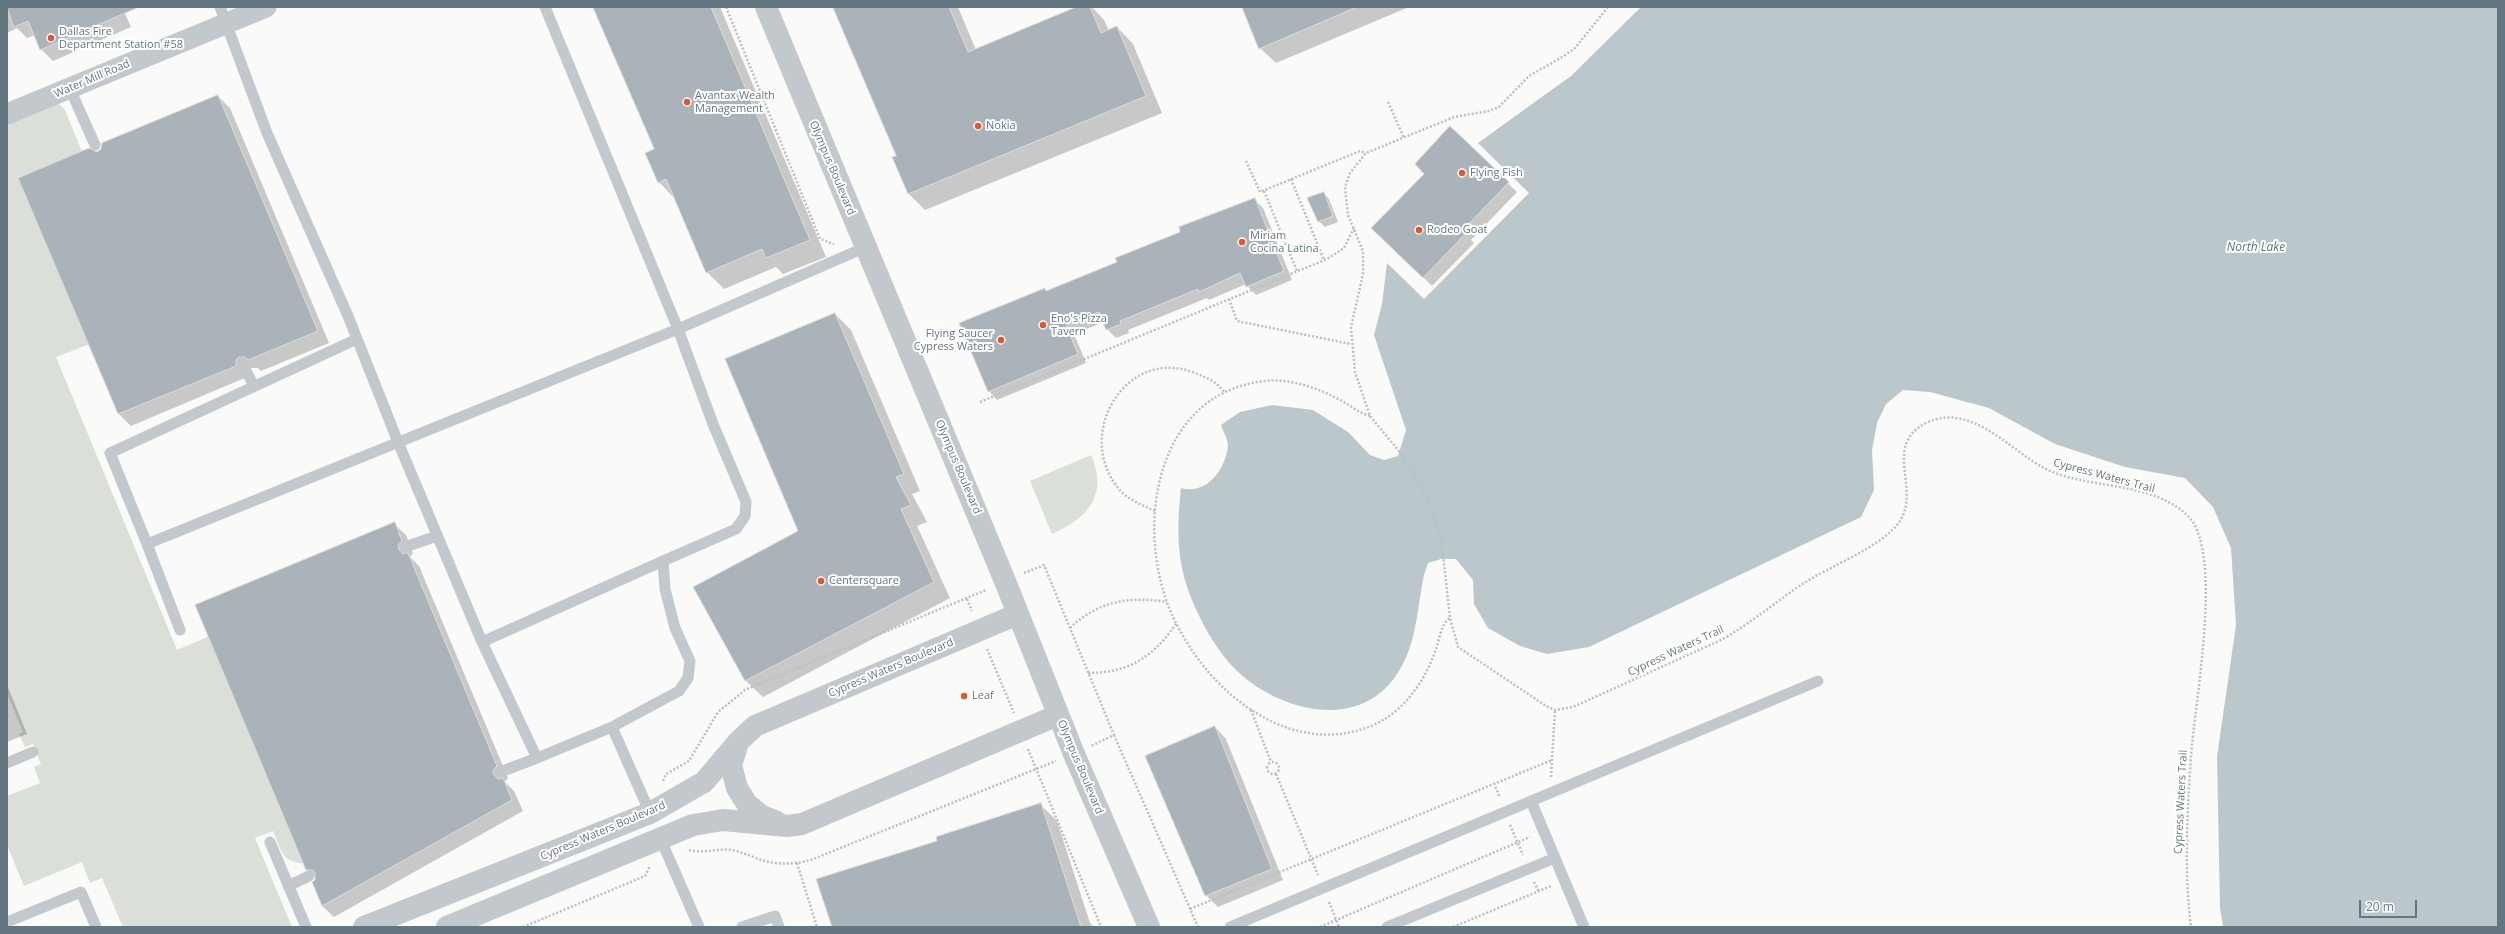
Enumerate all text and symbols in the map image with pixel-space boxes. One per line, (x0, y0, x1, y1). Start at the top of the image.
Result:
place label: Dallas Fire Department Station #58 (59, 25, 183, 51)
marker: Dallas Fire Department Station #58 (46, 33, 56, 43)
street label: Water Mill Road (52, 57, 132, 101)
place label: Avantax Wealth Management (695, 89, 775, 115)
marker: Avantax Wealth Management (682, 97, 692, 107)
street label: Olympus Boulevard (806, 119, 858, 217)
place label: Nokia (986, 119, 1016, 133)
marker: Nokia (973, 121, 983, 131)
place label: Flying Fish (1470, 166, 1523, 180)
marker: Flying Fish (1457, 168, 1467, 178)
place label: Rodeo Goat (1427, 223, 1487, 237)
marker: Rodeo Goat (1414, 225, 1424, 235)
place label: Miriam Cocina Latina (1250, 229, 1319, 255)
marker: Miriam Cocina Latina (1237, 237, 1247, 247)
water label: North Lake (2227, 241, 2285, 255)
place label: Eno's Pizza Tavern (1051, 312, 1107, 338)
marker: Eno's Pizza Tavern (1038, 320, 1048, 330)
place label: Flying Saucer Cypress Waters (914, 327, 993, 353)
marker: Flying Saucer Cypress Waters (996, 335, 1006, 345)
street label: Olympus Boulevard (932, 418, 984, 516)
street label: Cypress Waters Trail (2052, 456, 2156, 496)
place label: Centersquare (829, 574, 899, 588)
marker: Centersquare (816, 576, 826, 586)
street label: Cypress Waters Trail (1626, 623, 1726, 679)
street label: Cypress Waters Boulevard (827, 636, 955, 700)
place label: Leaf (972, 689, 994, 703)
marker: Leaf (959, 691, 969, 701)
street label: Olympus Boulevard (1054, 718, 1106, 816)
street label: Cypress Waters Trail (2172, 750, 2190, 854)
street label: Cypress Waters Boulevard (539, 799, 667, 863)
scale bar (2361, 892, 2419, 918)
text: 20 m (2366, 898, 2394, 915)

